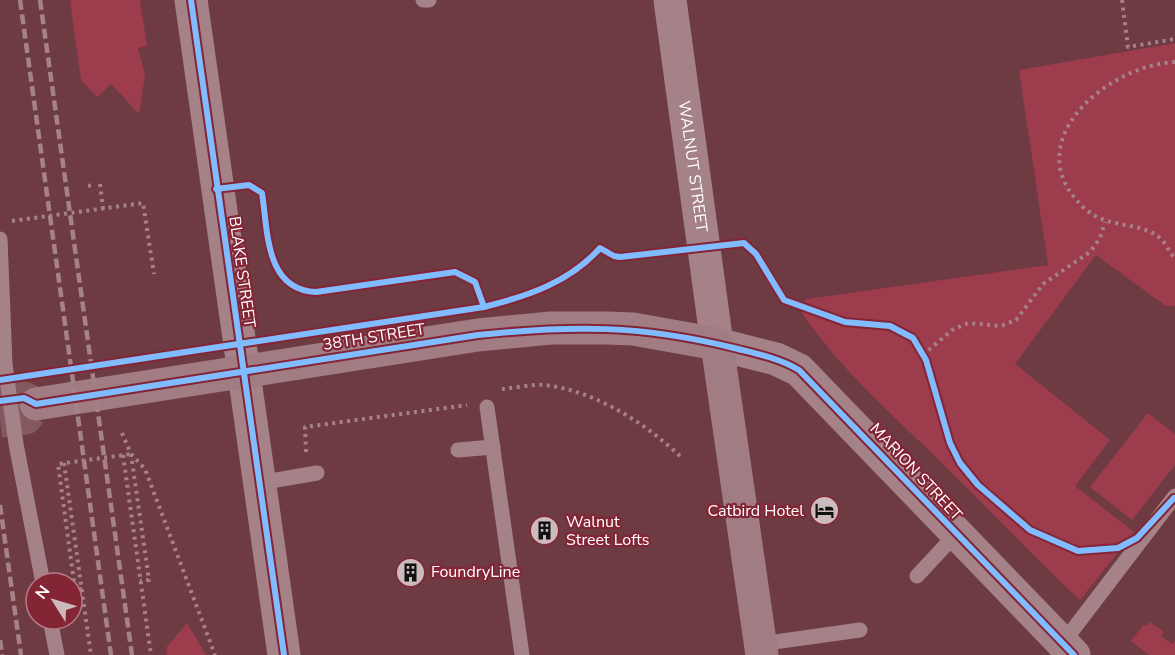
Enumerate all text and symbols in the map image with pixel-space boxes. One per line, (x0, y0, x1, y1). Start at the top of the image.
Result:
street label: WALNUT STREET (673, 99, 713, 234)
street label: BLAKE STREET (223, 215, 261, 329)
street label: 38TH STREET (321, 318, 427, 356)
street label: MARION STREET (865, 418, 967, 526)
hotel icon: Catbird Hotel (809, 495, 841, 527)
place label: Catbird Hotel (708, 500, 804, 522)
place label: Walnut Street Lofts (566, 511, 649, 551)
building icon: Walnut Street Lofts (529, 515, 561, 547)
building icon: FoundryLine (394, 556, 426, 588)
place label: FoundryLine (431, 561, 520, 583)
north arrow (24, 571, 84, 631)
text: N (30, 581, 55, 604)

